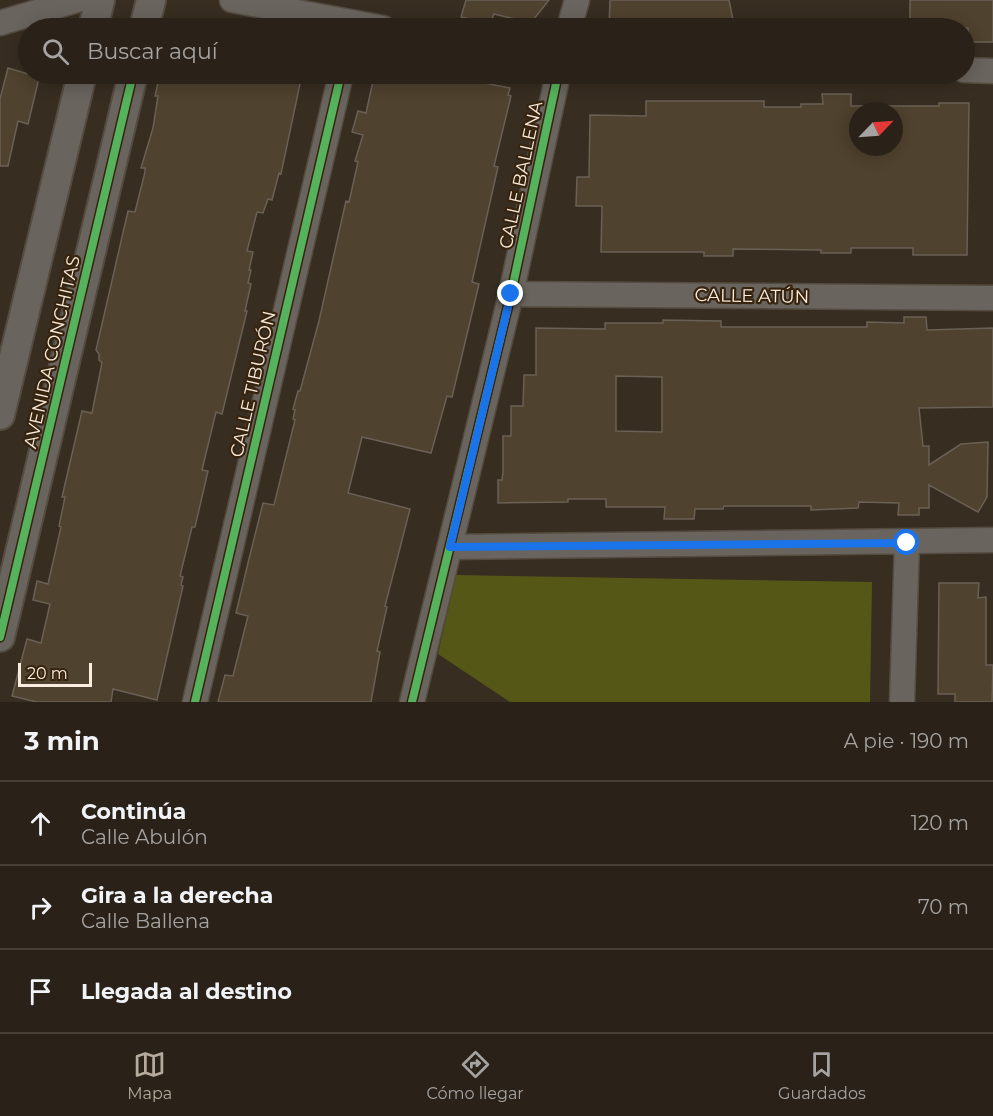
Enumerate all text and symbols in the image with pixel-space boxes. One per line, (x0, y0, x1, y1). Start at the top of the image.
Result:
search box (18, 18, 975, 84)
icon: search (39, 35, 72, 68)
text: Buscar aquí (87, 38, 218, 65)
street label: CALLE BALLENA (495, 99, 547, 251)
north arrow (849, 102, 903, 156)
street label: AVENIDA CONCHITAS (19, 253, 85, 451)
route end (497, 280, 523, 306)
street label: CALLE ATÚN (695, 284, 809, 308)
street label: CALLE TIBURÓN (225, 309, 281, 459)
route start (893, 529, 919, 555)
scale bar (18, 660, 92, 688)
text: 20 m (27, 664, 68, 683)
text: 3 min (24, 725, 100, 757)
text: A pie · 190 m (844, 729, 969, 753)
text: Continúa (81, 798, 186, 825)
icon: ahead (24, 807, 57, 840)
text: 120 m (911, 811, 969, 835)
text: Calle Abulón (81, 825, 208, 849)
text: Gira a la derecha (81, 882, 273, 909)
icon: right (24, 891, 57, 924)
text: 70 m (918, 895, 969, 919)
text: Calle Ballena (81, 909, 210, 933)
icon: arrive (24, 975, 57, 1008)
text: Llegada al destino (81, 978, 292, 1005)
tab: Mapa (127, 1048, 172, 1103)
tab: Cómo llegar (426, 1048, 524, 1103)
tab: Guardados (778, 1048, 866, 1103)

